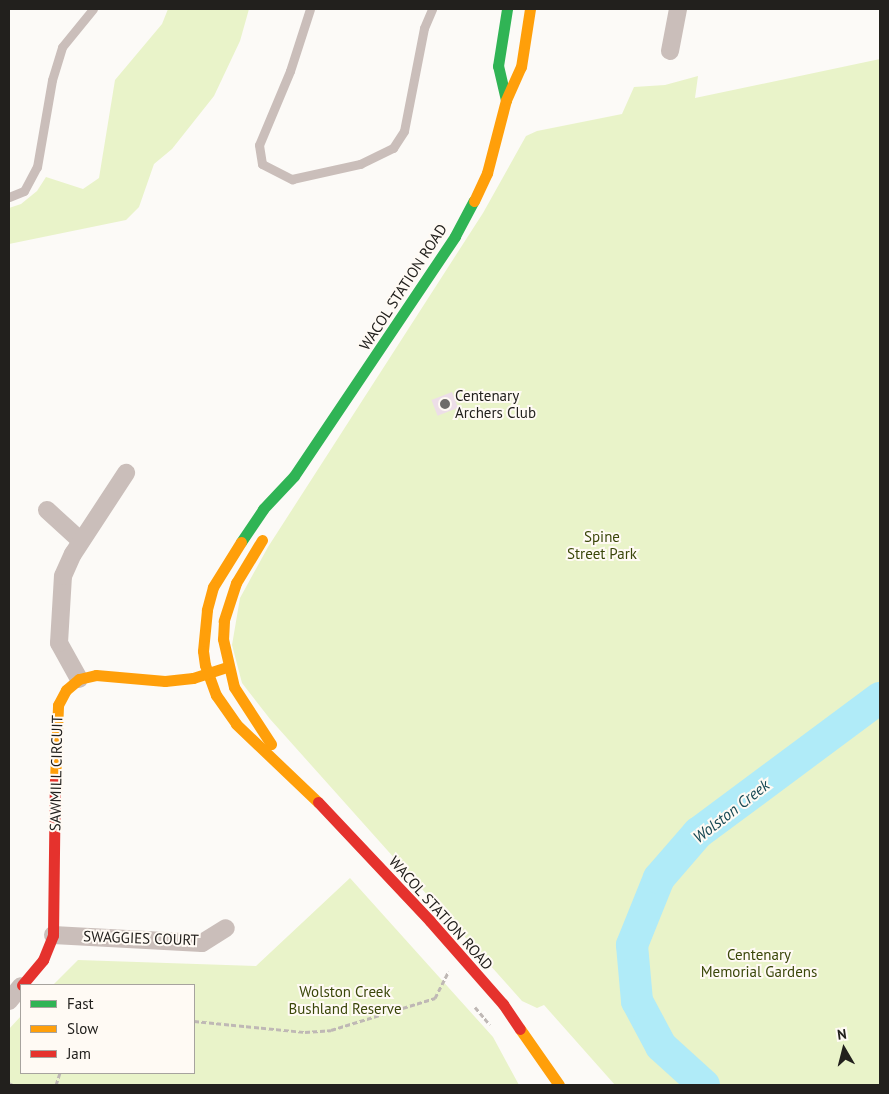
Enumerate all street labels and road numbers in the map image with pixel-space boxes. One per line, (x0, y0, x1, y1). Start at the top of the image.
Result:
street label: WACOL STATION ROAD (355, 220, 451, 354)
street label: SAWMILL CIRCUIT (46, 714, 66, 832)
street label: WACOL STATION ROAD (385, 852, 497, 974)
street label: SWAGGIES COURT (83, 927, 199, 949)

